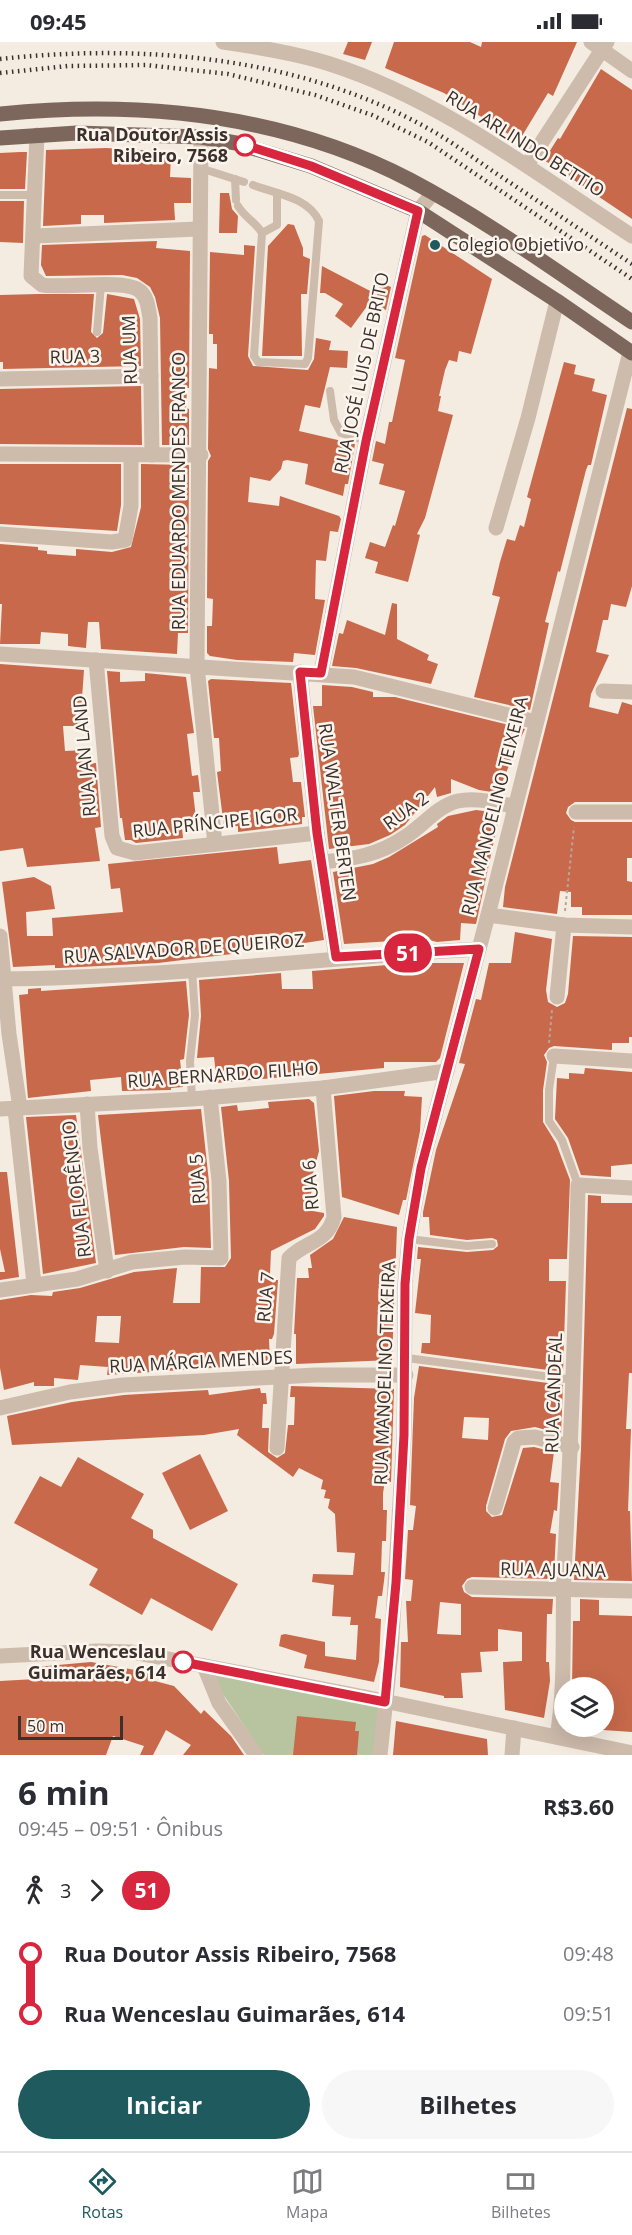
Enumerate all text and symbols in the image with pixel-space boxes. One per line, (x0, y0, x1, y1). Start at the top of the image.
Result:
text: 09:45 (30, 6, 87, 36)
street label: RUA ARLINDO BETTIO (442, 84, 609, 202)
place label: Rua Doutor Assis Ribeiro, 7568 (76, 122, 228, 167)
marker: Rua Doutor Assis Ribeiro, 7568 (234, 134, 256, 156)
place label: Colegio Objetivo (447, 232, 584, 256)
marker: Colegio Objetivo (428, 238, 442, 252)
street label: RUA JOSÉ LUIS DE BRITO (328, 270, 394, 476)
street label: RUA UM (116, 315, 142, 385)
street label: RUA 3 (49, 344, 100, 368)
street label: RUA EDUARDO MENDES FRANCO (166, 352, 190, 630)
street label: RUA MANOELINO TEIXEIRA (455, 693, 533, 918)
street label: RUA JAN LAND (67, 694, 101, 818)
street label: RUA WALTER BERTEN (314, 721, 362, 902)
street label: RUA 2 (378, 786, 433, 835)
street label: RUA PRÍNCIPE IGOR (131, 801, 299, 843)
street label: RUA SALVADOR DE QUEIROZ (63, 928, 305, 968)
line badge: 51 (381, 934, 435, 972)
text: 51 (396, 939, 420, 967)
street label: RUA BERNARDO FILHO (126, 1055, 319, 1093)
street label: RUA FLORÊNCIO (56, 1119, 96, 1259)
street label: RUA 5 (183, 1153, 211, 1205)
street label: RUA 6 (296, 1159, 324, 1211)
street label: RUA MANOELINO TEIXEIRA (368, 1260, 400, 1486)
street label: RUA 7 (251, 1271, 279, 1323)
street label: RUA CANDEAL (539, 1332, 567, 1454)
street label: RUA MÁRCIA MENDES (108, 1344, 294, 1378)
street label: RUA AJUANA (500, 1556, 607, 1582)
place label: Rua Wenceslau Guimarães, 614 (28, 1639, 166, 1684)
marker: Rua Wenceslau Guimarães, 614 (172, 1651, 194, 1673)
map controls (554, 1677, 614, 1737)
button: layers (554, 1677, 614, 1737)
scale bar (18, 1713, 123, 1740)
text: 50 m (27, 1715, 64, 1737)
text: 6 min (18, 1770, 110, 1815)
text: R$3.60 (543, 1791, 614, 1821)
text: 09:45 – 09:51 · Ônibus (18, 1815, 223, 1842)
icon: walk (18, 1874, 51, 1907)
icon: forward (80, 1874, 113, 1907)
text: 51 (134, 1876, 158, 1904)
text: 3 (60, 1877, 71, 1904)
text: Rua Doutor Assis Ribeiro, 7568 (64, 1938, 396, 1968)
text: 09:48 (563, 1940, 614, 1967)
text: Rua Wenceslau Guimarães, 614 (64, 1998, 405, 2028)
text: 09:51 (563, 2000, 614, 2027)
button: Iniciar (18, 2070, 310, 2139)
button: Bilhetes (322, 2070, 614, 2139)
tab: Rotas (81, 2165, 123, 2223)
tab: Mapa (286, 2165, 328, 2223)
tab: Bilhetes (491, 2165, 551, 2223)

